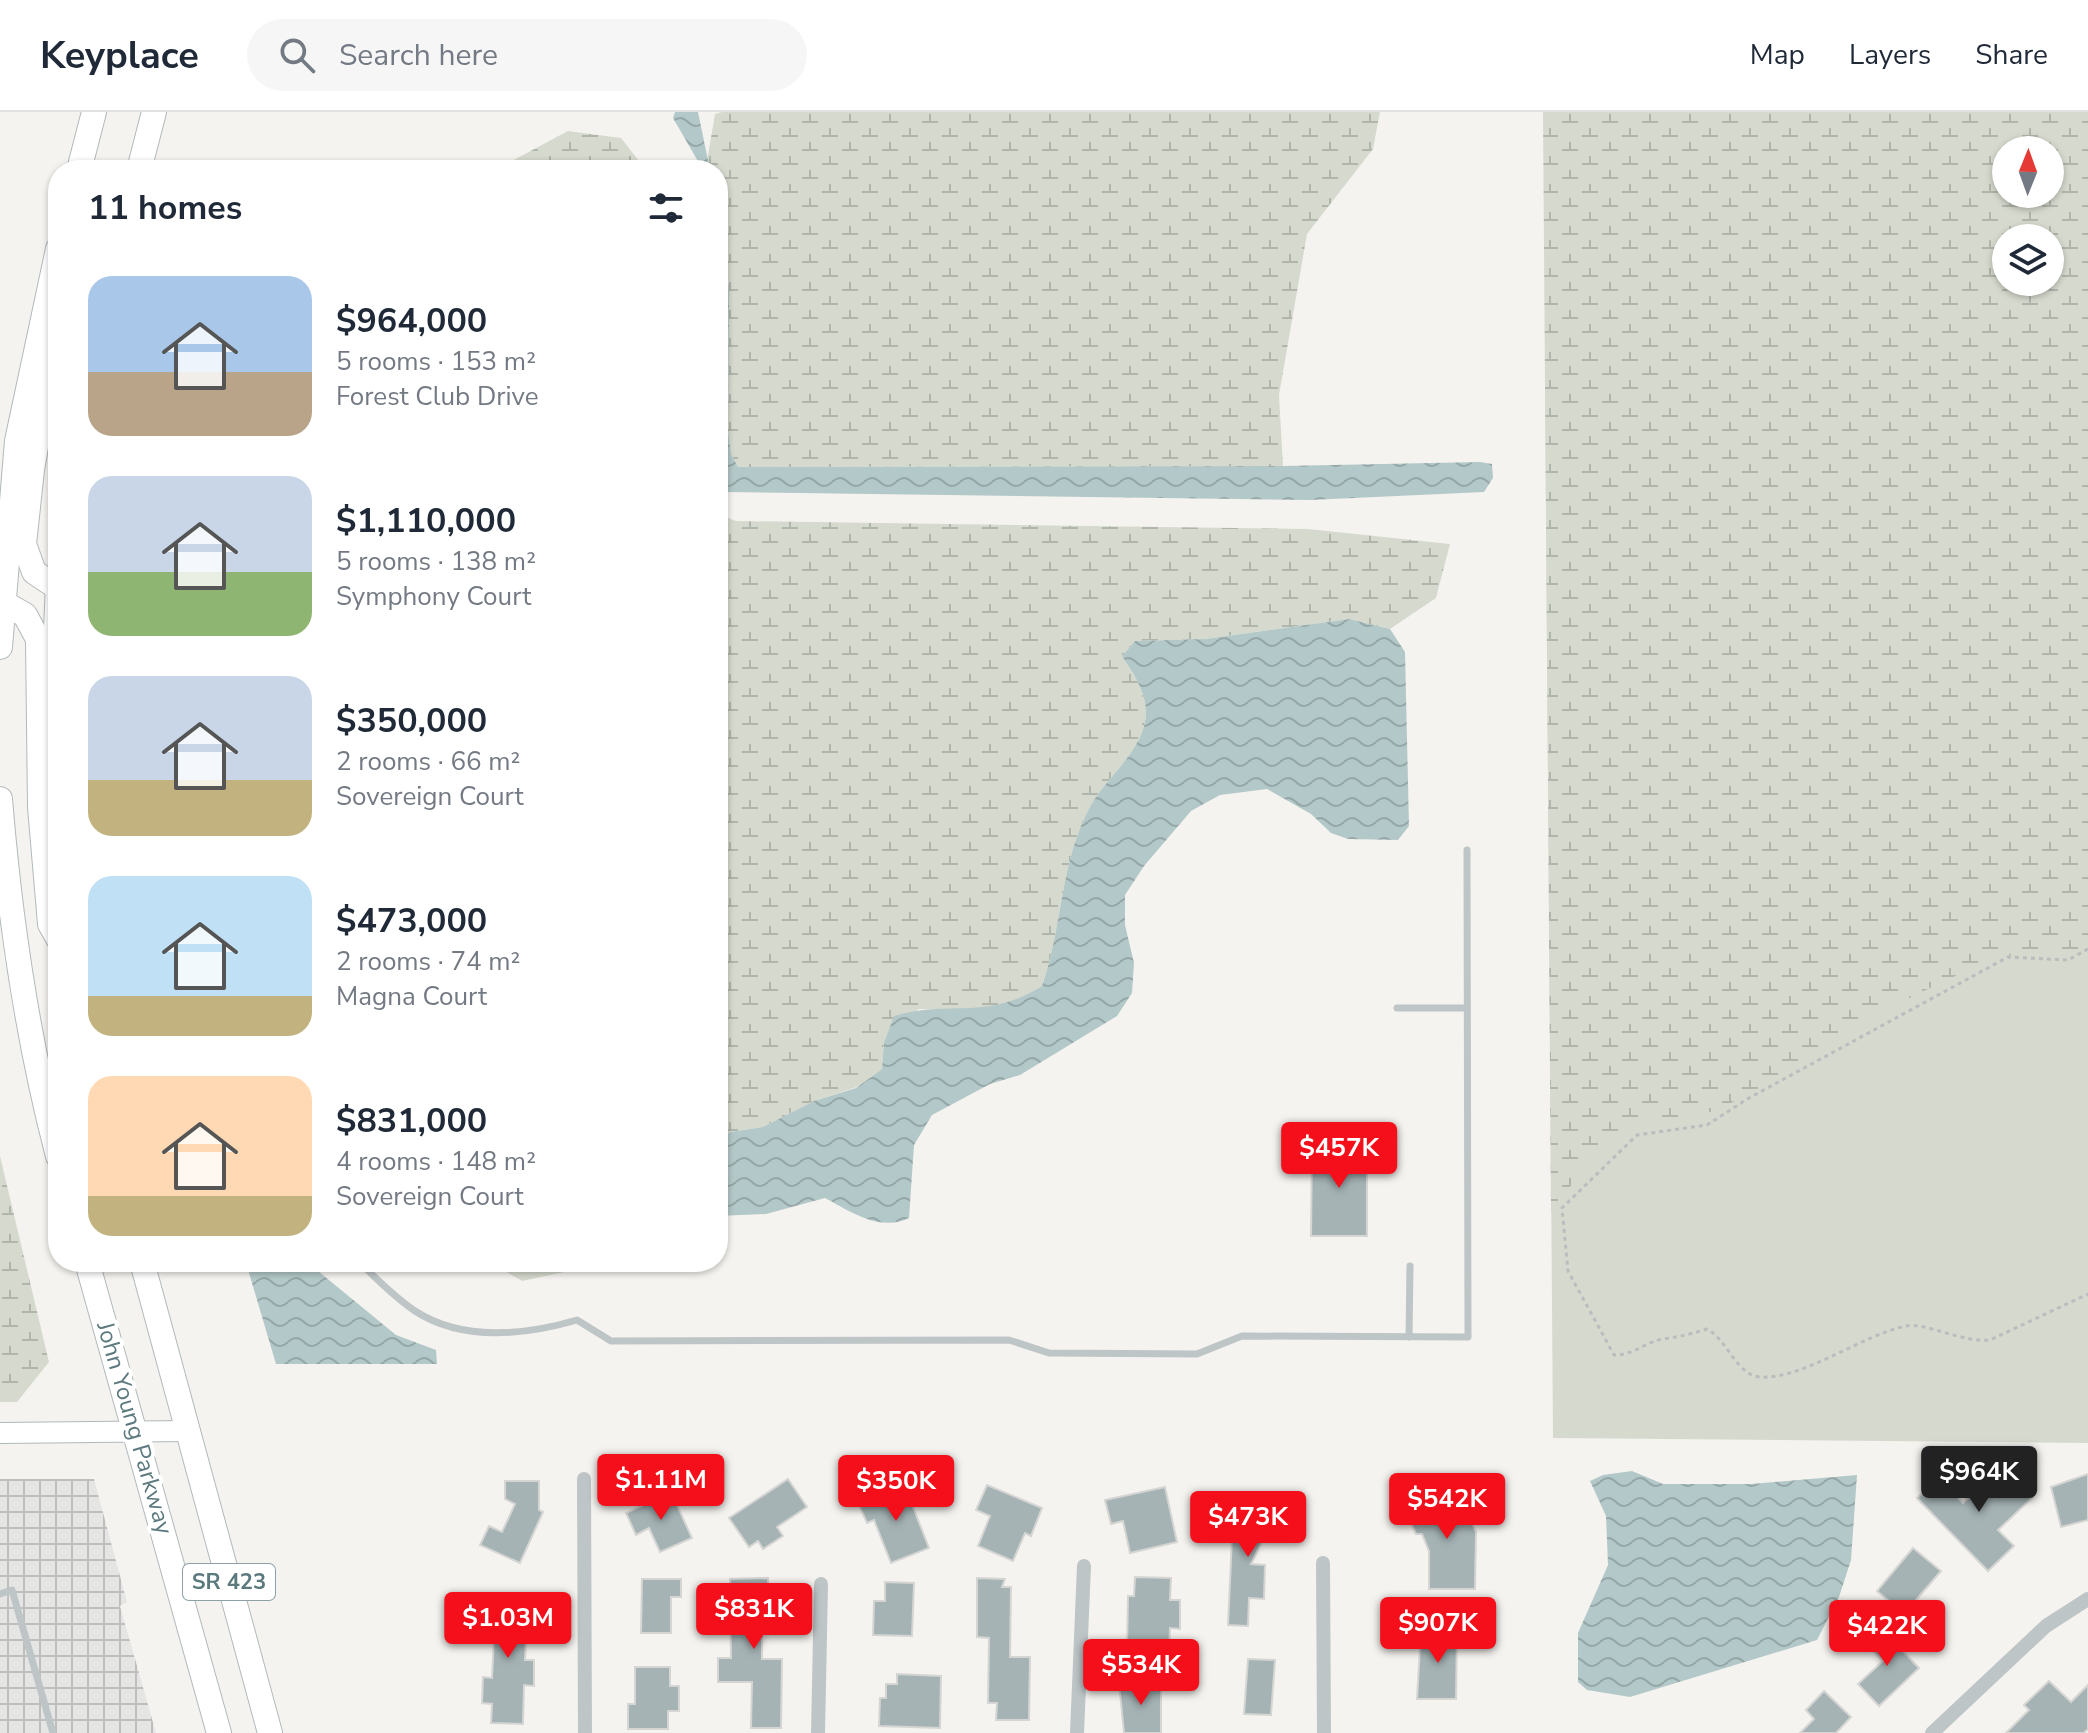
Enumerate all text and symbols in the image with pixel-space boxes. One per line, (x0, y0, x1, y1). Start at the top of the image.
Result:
search box (247, 19, 807, 91)
text: Keyplace (40, 30, 199, 81)
icon: search (275, 33, 319, 77)
text: Search here (339, 35, 498, 76)
text: Map (1750, 36, 1805, 74)
text: Layers (1849, 36, 1931, 74)
text: Share (1975, 36, 2048, 74)
north arrow (1992, 136, 2064, 208)
map controls (1992, 136, 2064, 296)
text: 11 homes (88, 185, 242, 231)
icon: filters (644, 186, 688, 230)
button: layers (1992, 224, 2064, 296)
text: $964,000 (336, 298, 487, 344)
icon: home (152, 308, 248, 404)
text: 5 rooms · 153 m² (336, 344, 536, 379)
text: Forest Club Drive (336, 379, 539, 414)
text: $1,110,000 (336, 498, 516, 544)
icon: home (152, 508, 248, 604)
text: 5 rooms · 138 m² (336, 544, 536, 579)
text: Symphony Court (336, 579, 531, 614)
text: $350,000 (336, 698, 487, 744)
icon: home (152, 708, 248, 804)
text: 2 rooms · 66 m² (336, 744, 520, 779)
text: Sovereign Court (336, 779, 524, 814)
text: $473,000 (336, 898, 487, 944)
icon: home (152, 908, 248, 1004)
text: 2 rooms · 74 m² (336, 944, 520, 979)
text: Magna Court (336, 979, 487, 1014)
text: $831,000 (336, 1098, 487, 1144)
icon: home (152, 1108, 248, 1204)
pin: $457K (1283, 1122, 1395, 1190)
text: $457K (1299, 1130, 1379, 1165)
text: 4 rooms · 148 m² (336, 1144, 536, 1179)
text: Sovereign Court (336, 1179, 524, 1214)
street label: John Young Parkway (89, 1317, 181, 1539)
pin: $964K (1923, 1446, 2035, 1514)
pin: $1.11M (596, 1454, 726, 1522)
text: $964K (1939, 1454, 2019, 1489)
pin: $350K (840, 1455, 952, 1523)
text: $1.11M (615, 1462, 707, 1497)
text: $350K (856, 1463, 936, 1498)
pin: $542K (1391, 1473, 1503, 1541)
text: $542K (1407, 1481, 1487, 1516)
pin: $473K (1192, 1491, 1304, 1559)
text: $473K (1208, 1499, 1288, 1534)
road number: SR 423 (183, 1564, 275, 1600)
pin: $831K (698, 1583, 810, 1651)
text: $831K (714, 1591, 794, 1626)
pin: $1.03M (443, 1592, 573, 1660)
pin: $907K (1382, 1597, 1494, 1665)
text: $1.03M (462, 1600, 554, 1635)
pin: $422K (1831, 1600, 1943, 1668)
text: $907K (1398, 1605, 1478, 1640)
text: $422K (1847, 1608, 1927, 1643)
pin: $534K (1085, 1639, 1197, 1707)
text: $534K (1101, 1647, 1181, 1682)

